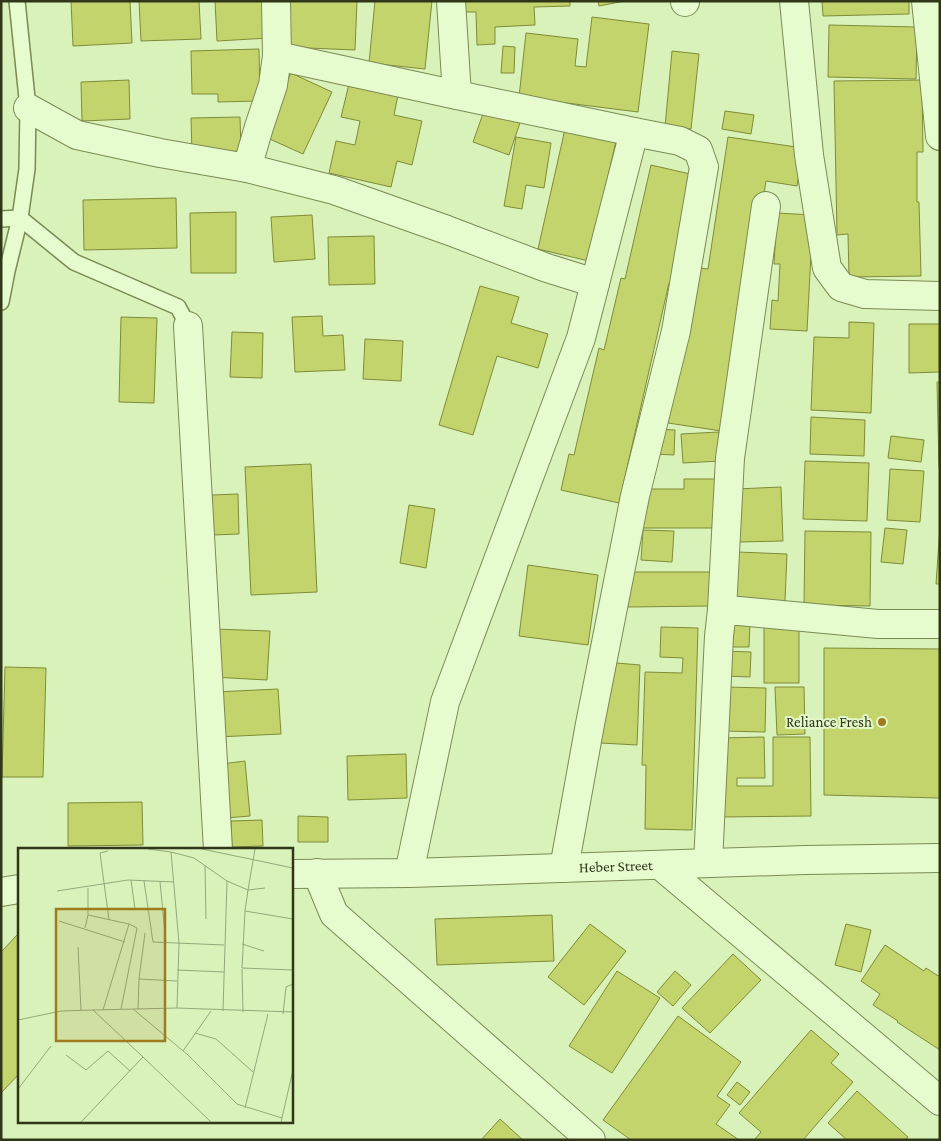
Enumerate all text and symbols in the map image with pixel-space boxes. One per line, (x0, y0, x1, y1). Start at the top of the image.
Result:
place label: Reliance Fresh (786, 714, 872, 730)
marker: Reliance Fresh (876, 716, 888, 728)
inset map (18, 848, 292, 1124)
street label: Heber Street (579, 857, 654, 875)

